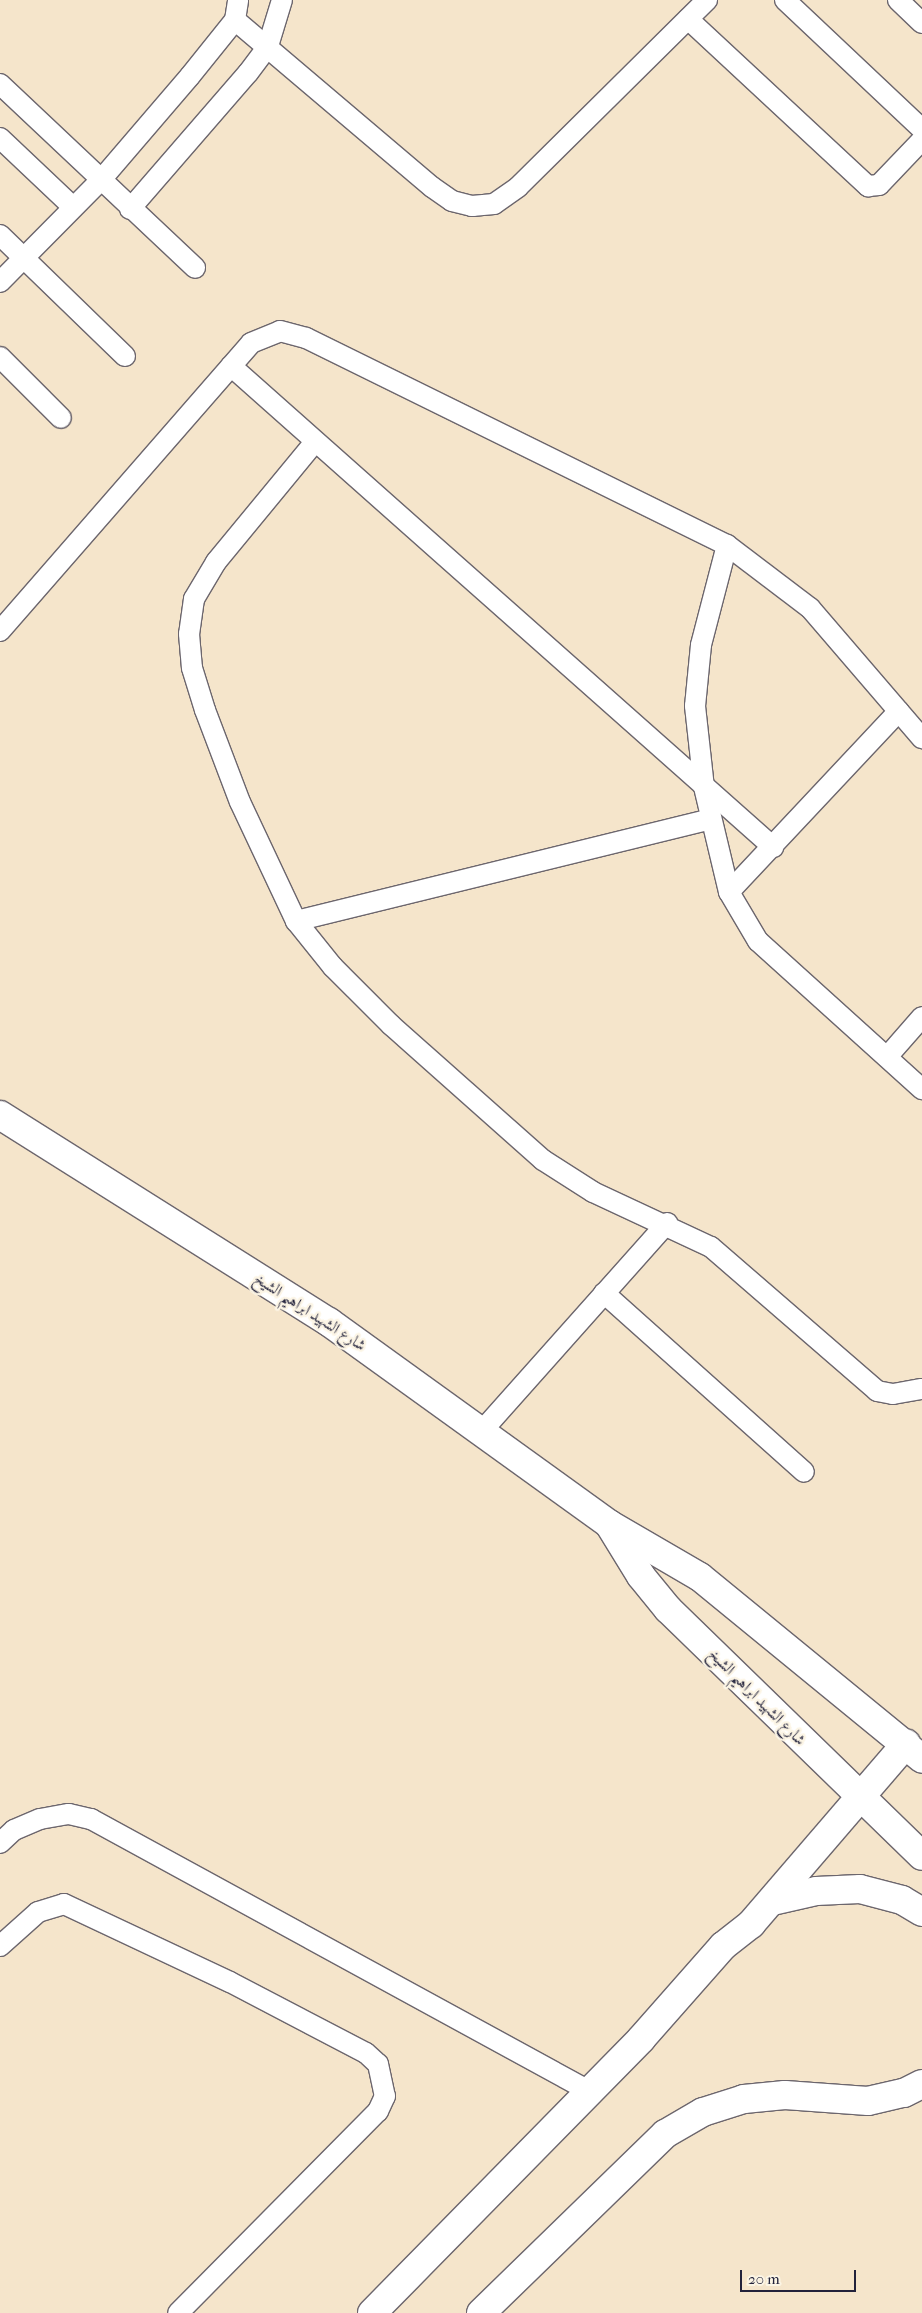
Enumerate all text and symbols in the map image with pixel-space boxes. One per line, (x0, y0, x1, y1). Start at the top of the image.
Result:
street label: شارع الشهيد ابراهيم الشيخ (250, 1269, 370, 1355)
street label: شارع الشهيد ابراهيم الشيخ (704, 1644, 810, 1750)
scale bar (742, 2260, 858, 2292)
text: 20 m (748, 2270, 780, 2288)

